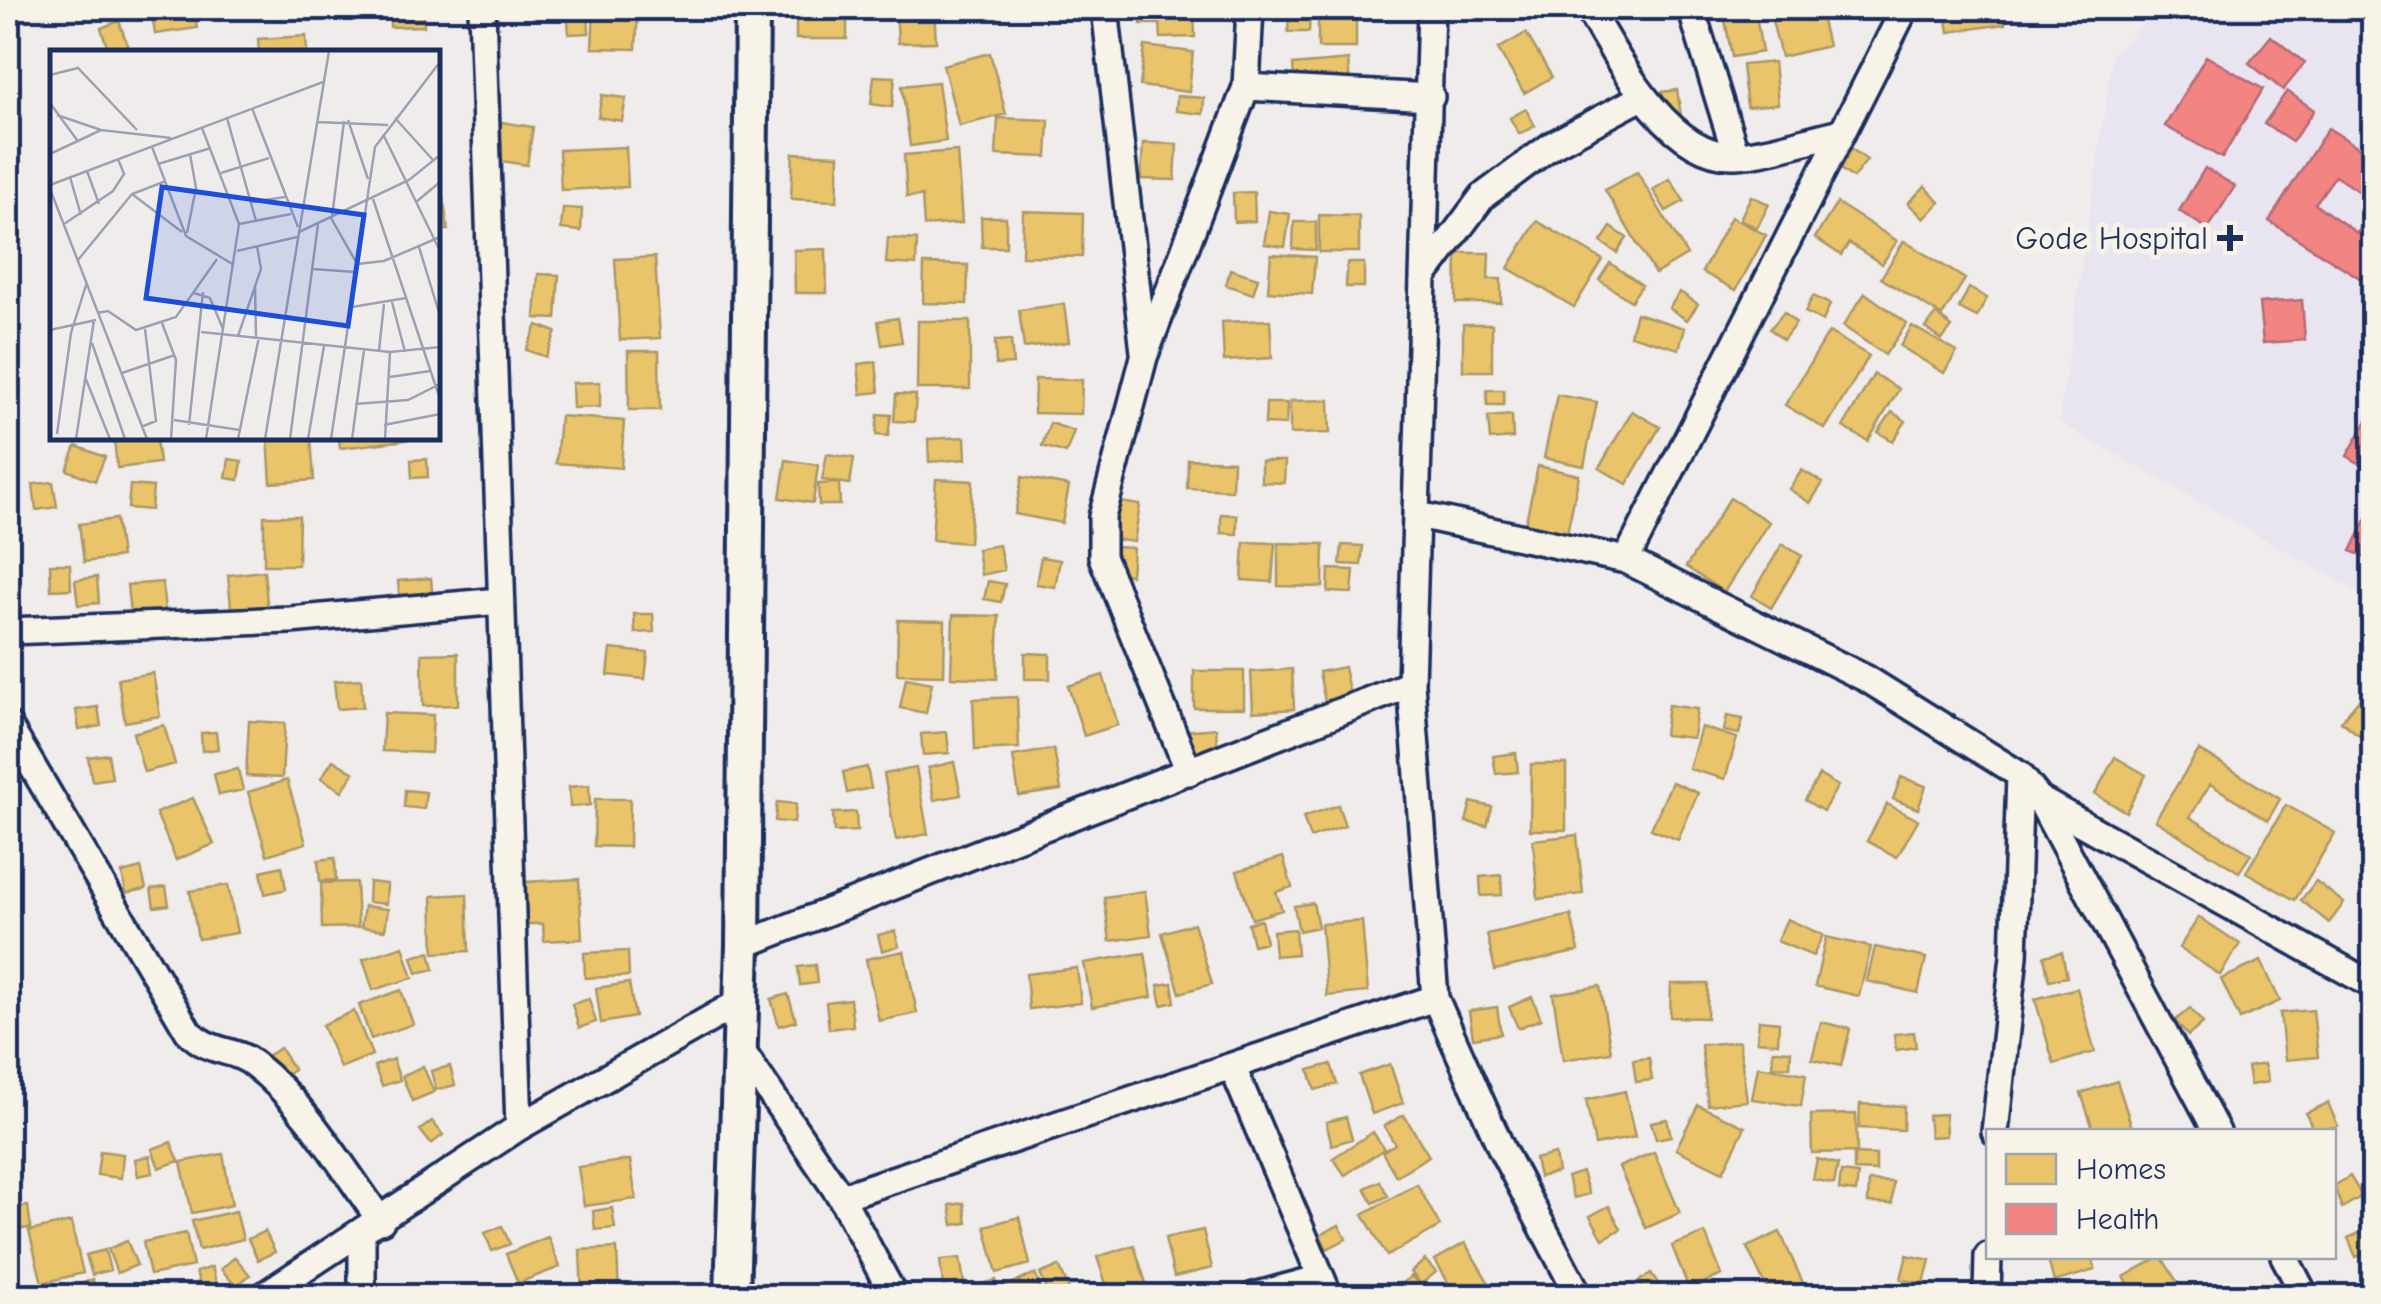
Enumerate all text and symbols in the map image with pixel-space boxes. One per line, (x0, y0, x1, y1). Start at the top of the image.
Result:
inset map (50, 50, 440, 440)
place label: Gode Hospital (2015, 220, 2208, 257)
marker: Gode Hospital (2217, 225, 2243, 251)
legend (1986, 1129, 2336, 1259)
text: Homes (2076, 1152, 2166, 1187)
text: Health (2076, 1202, 2159, 1237)

